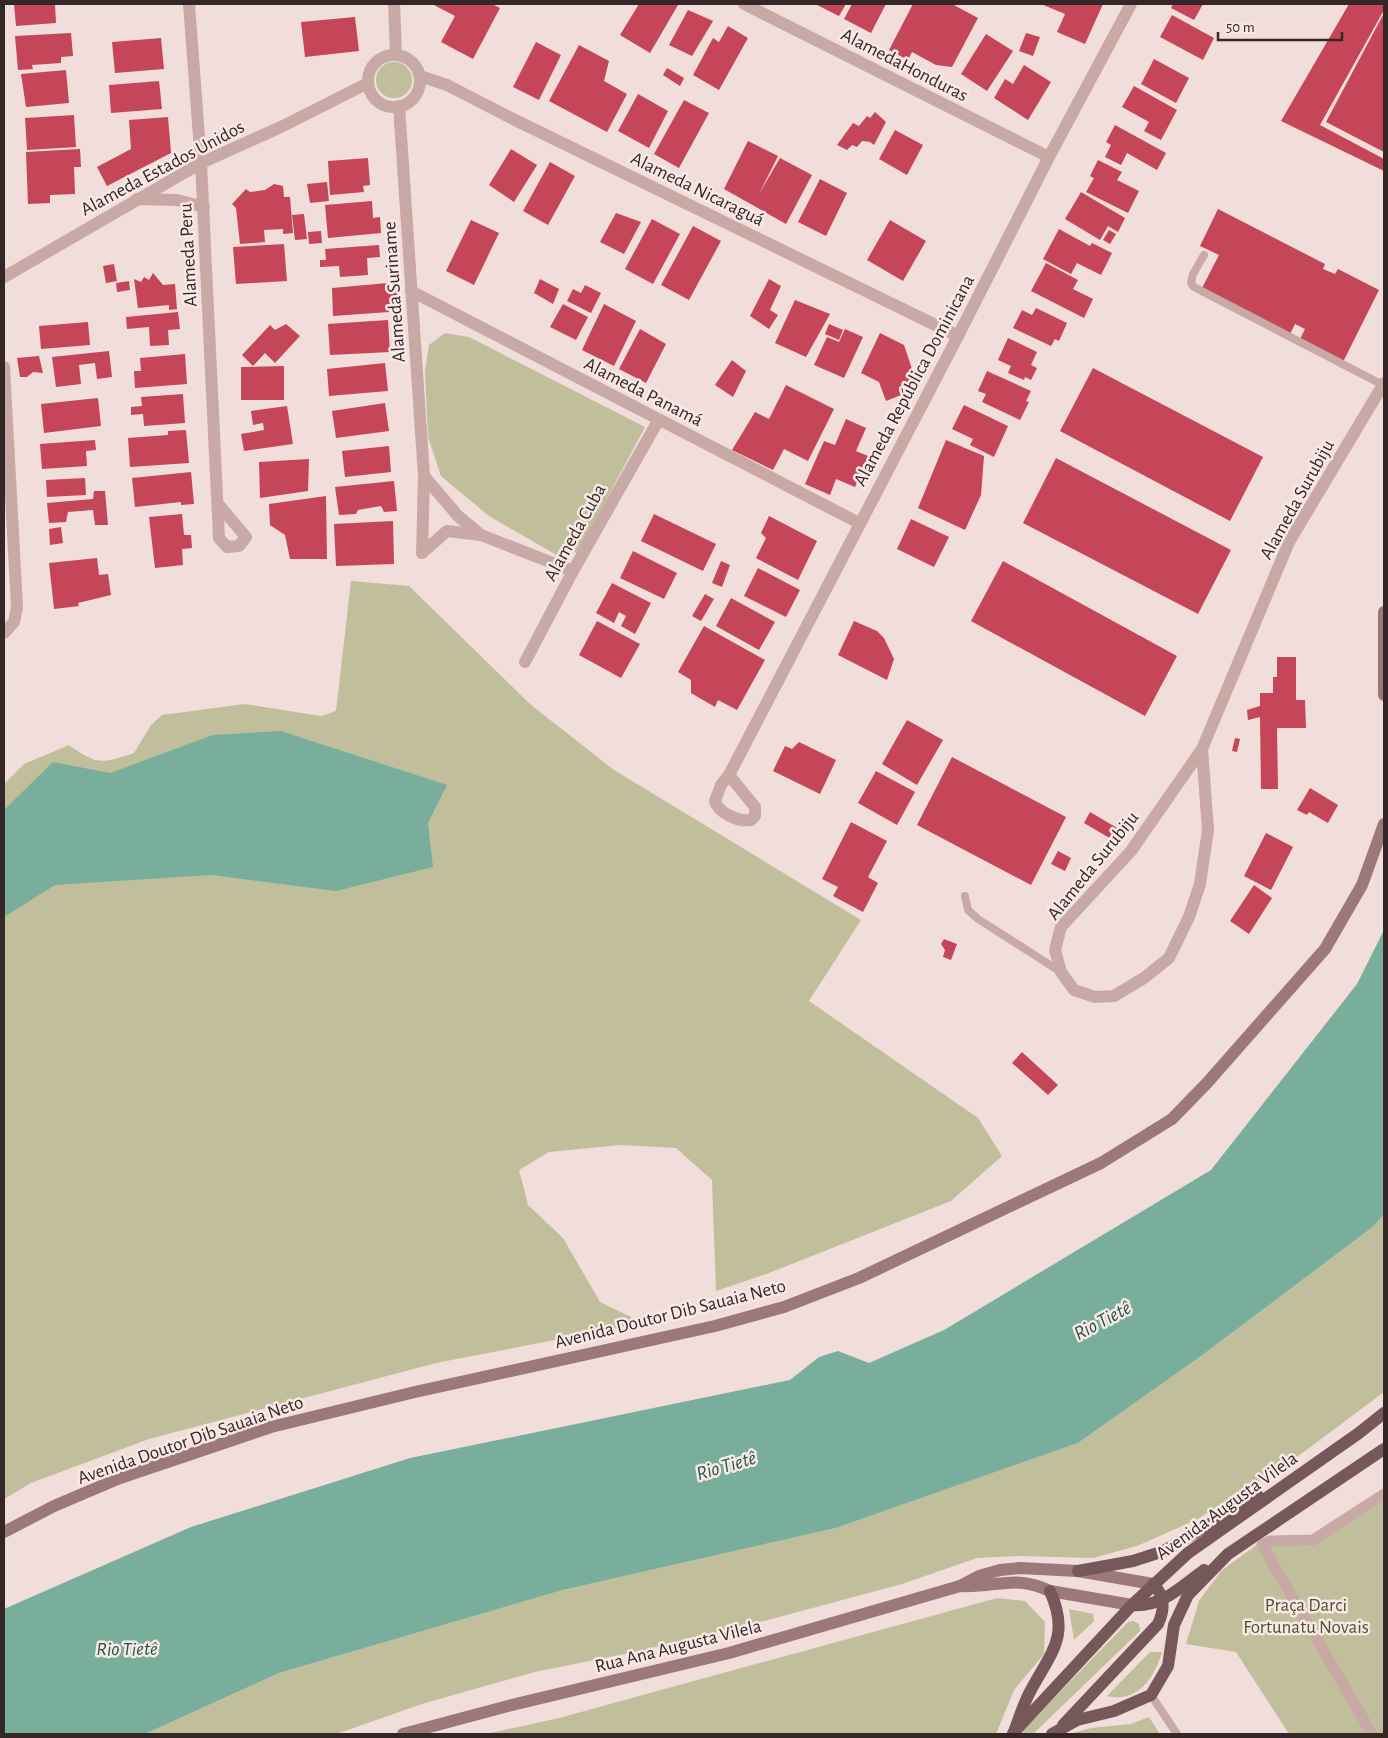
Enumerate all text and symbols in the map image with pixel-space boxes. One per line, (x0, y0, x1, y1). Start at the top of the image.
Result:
scale bar (1218, 10, 1342, 42)
text: 50 m (1226, 20, 1255, 35)
street label: AlamedaHonduras (838, 25, 971, 105)
street label: Alameda Estados Unidos (78, 117, 248, 220)
street label: Alameda Nicaraguá (628, 149, 767, 230)
street label: Alameda Peru (176, 202, 201, 307)
street label: Alameda Suriname (380, 221, 409, 363)
street label: Alameda República Dominicana (851, 272, 978, 489)
street label: Alameda Panamá (581, 354, 706, 430)
street label: Alameda Surubiju (1257, 437, 1338, 563)
street label: Alameda Cuba (541, 481, 610, 585)
street label: Alameda Surubiju (1044, 808, 1143, 924)
street label: Avenida Doutor Dib Sauaia Neto (553, 1277, 788, 1352)
water label: Rio Tietê (1071, 1297, 1135, 1344)
street label: Avenida Doutor Dib Sauaia Neto (75, 1393, 306, 1488)
water label: Rio Tietê (694, 1448, 759, 1484)
street label: Avenida Augusta Vilela (1153, 1449, 1301, 1564)
park label: Praça Darci Fortunatu Novais (1243, 1596, 1369, 1637)
street label: Rua Ana Augusta Vilela (593, 1617, 764, 1676)
water label: Rio Tietê (96, 1639, 158, 1659)

